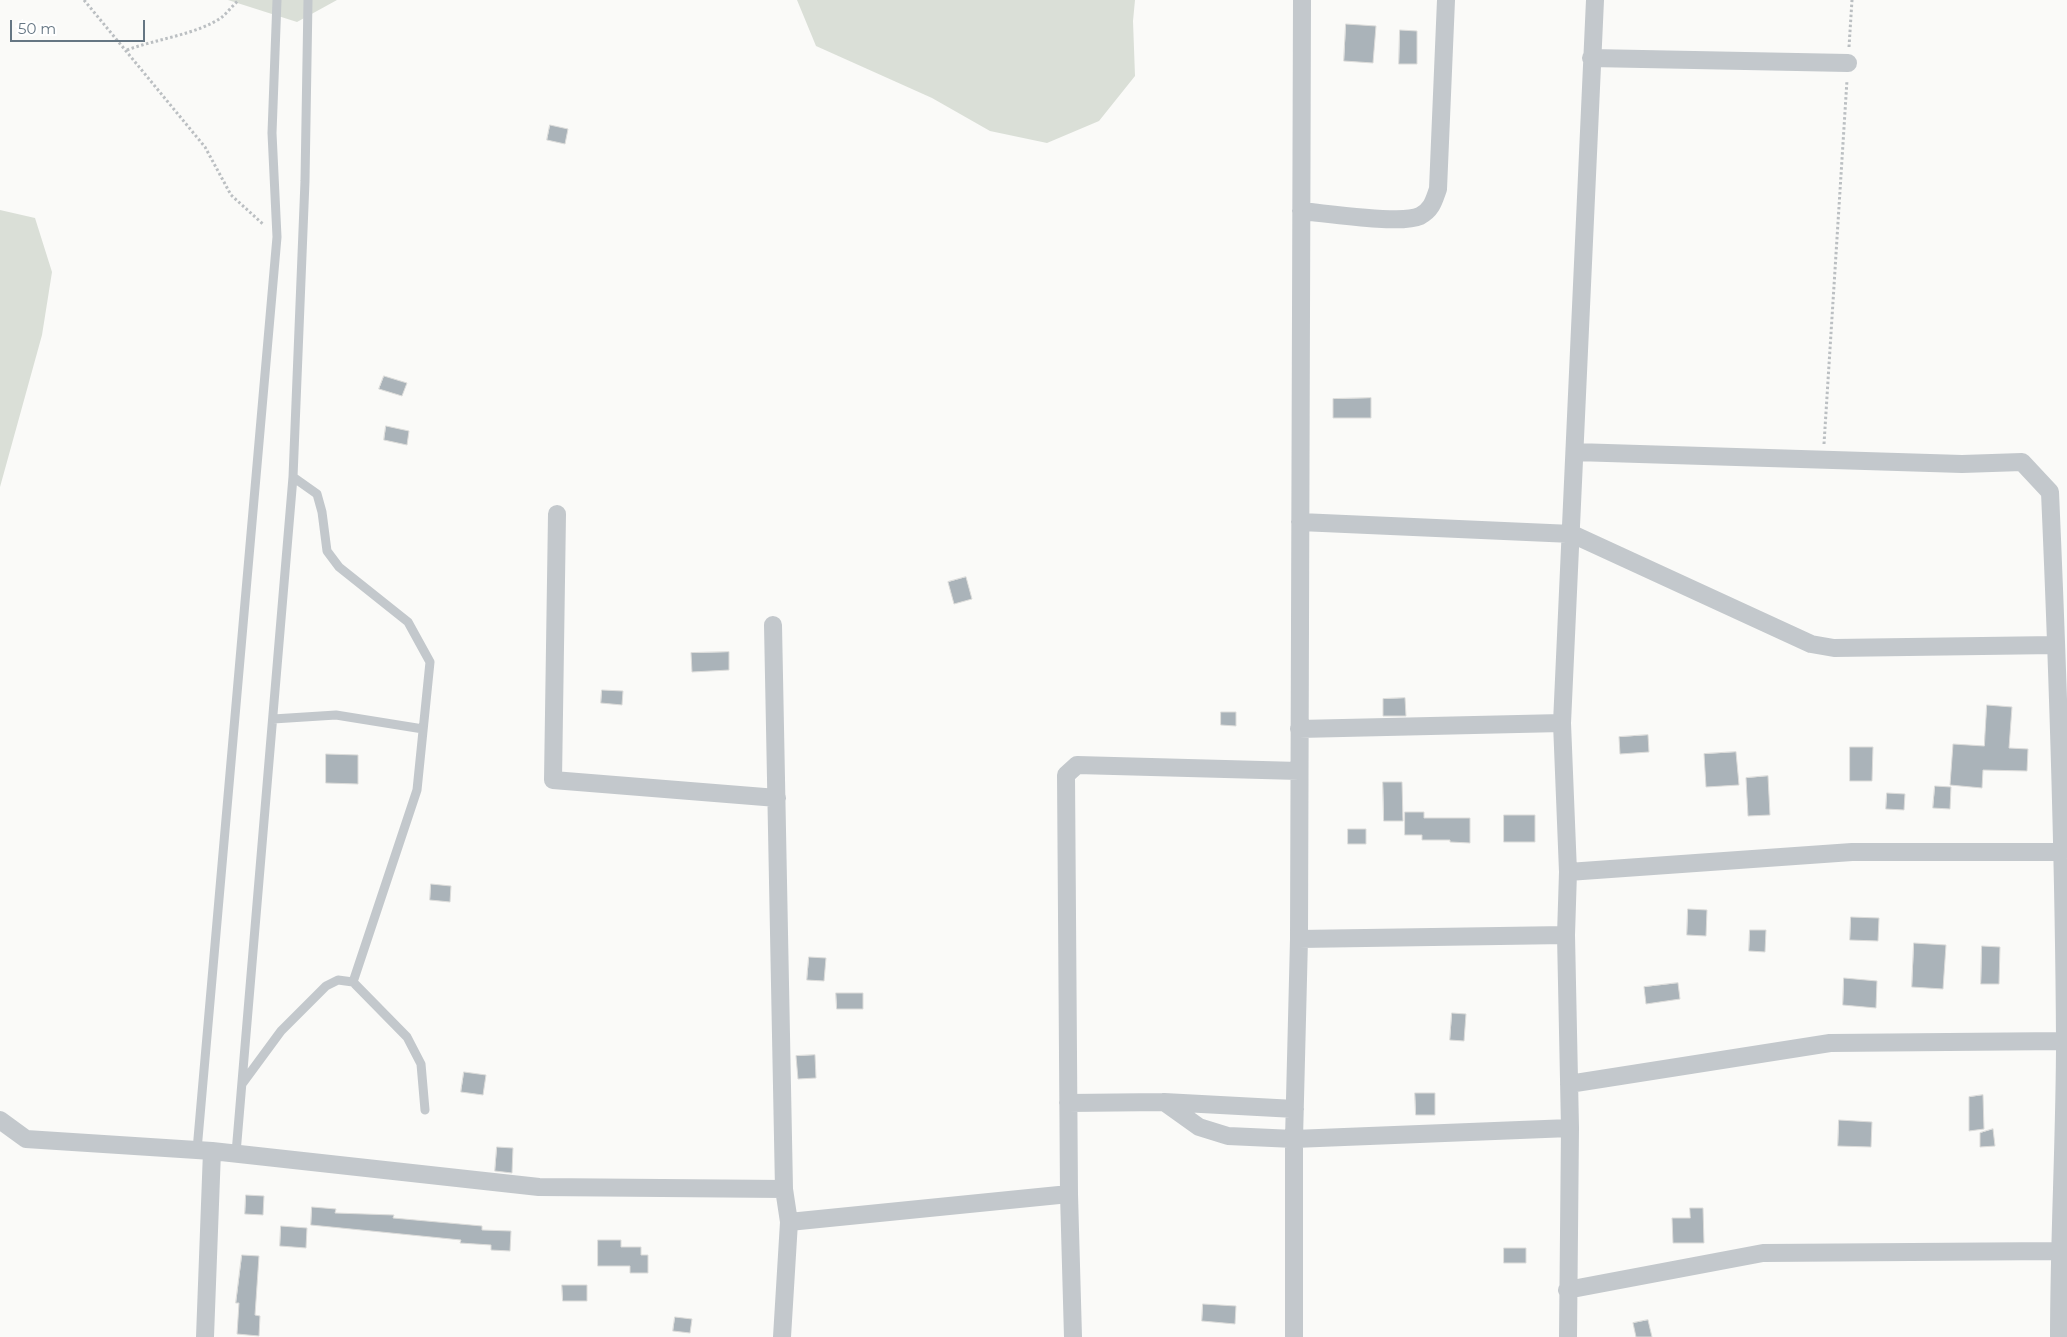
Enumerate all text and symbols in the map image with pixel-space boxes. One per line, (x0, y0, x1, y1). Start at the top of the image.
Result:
scale bar (12, 10, 148, 42)
text: 50 m (18, 19, 56, 38)

